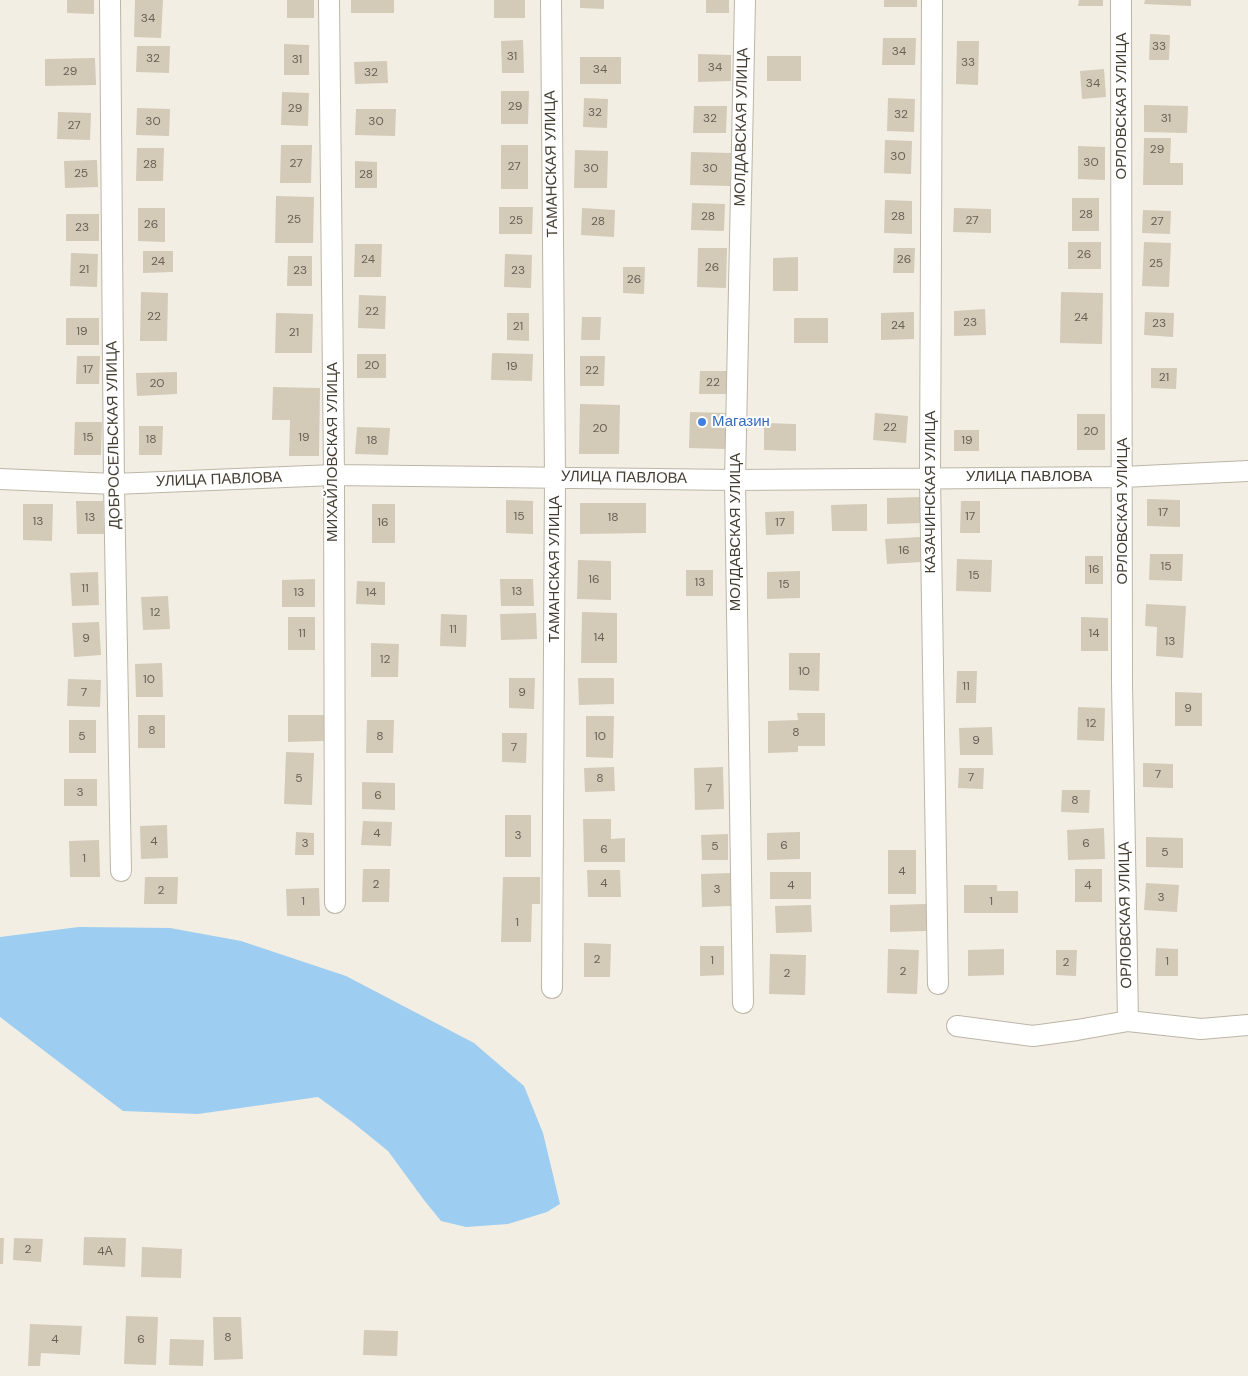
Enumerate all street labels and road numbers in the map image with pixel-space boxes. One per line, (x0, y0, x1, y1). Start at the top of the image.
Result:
street label: ОРЛОВСКАЯ УЛИЦА (1113, 32, 1131, 180)
street label: МОЛДАВСКАЯ УЛИЦА (732, 48, 752, 206)
street label: ТАМАНСКАЯ УЛИЦА (542, 90, 562, 238)
street label: ДОБРОСЕЛЬСКАЯ УЛИЦА (103, 341, 125, 529)
street label: МИХАЙЛОВСКАЯ УЛИЦА (324, 362, 342, 542)
street label: КАЗАЧИНСКАЯ УЛИЦА (922, 410, 940, 574)
street label: ОРЛОВСКАЯ УЛИЦА (1114, 437, 1132, 585)
street label: МОЛДАВСКАЯ УЛИЦА (727, 453, 745, 611)
street label: УЛИЦА ПАВЛОВА (561, 468, 687, 488)
street label: УЛИЦА ПАВЛОВА (966, 468, 1092, 486)
street label: УЛИЦА ПАВЛОВА (156, 469, 282, 491)
street label: ТАМАНСКАЯ УЛИЦА (546, 495, 564, 643)
street label: ОРЛОВСКАЯ УЛИЦА (1116, 841, 1136, 989)

